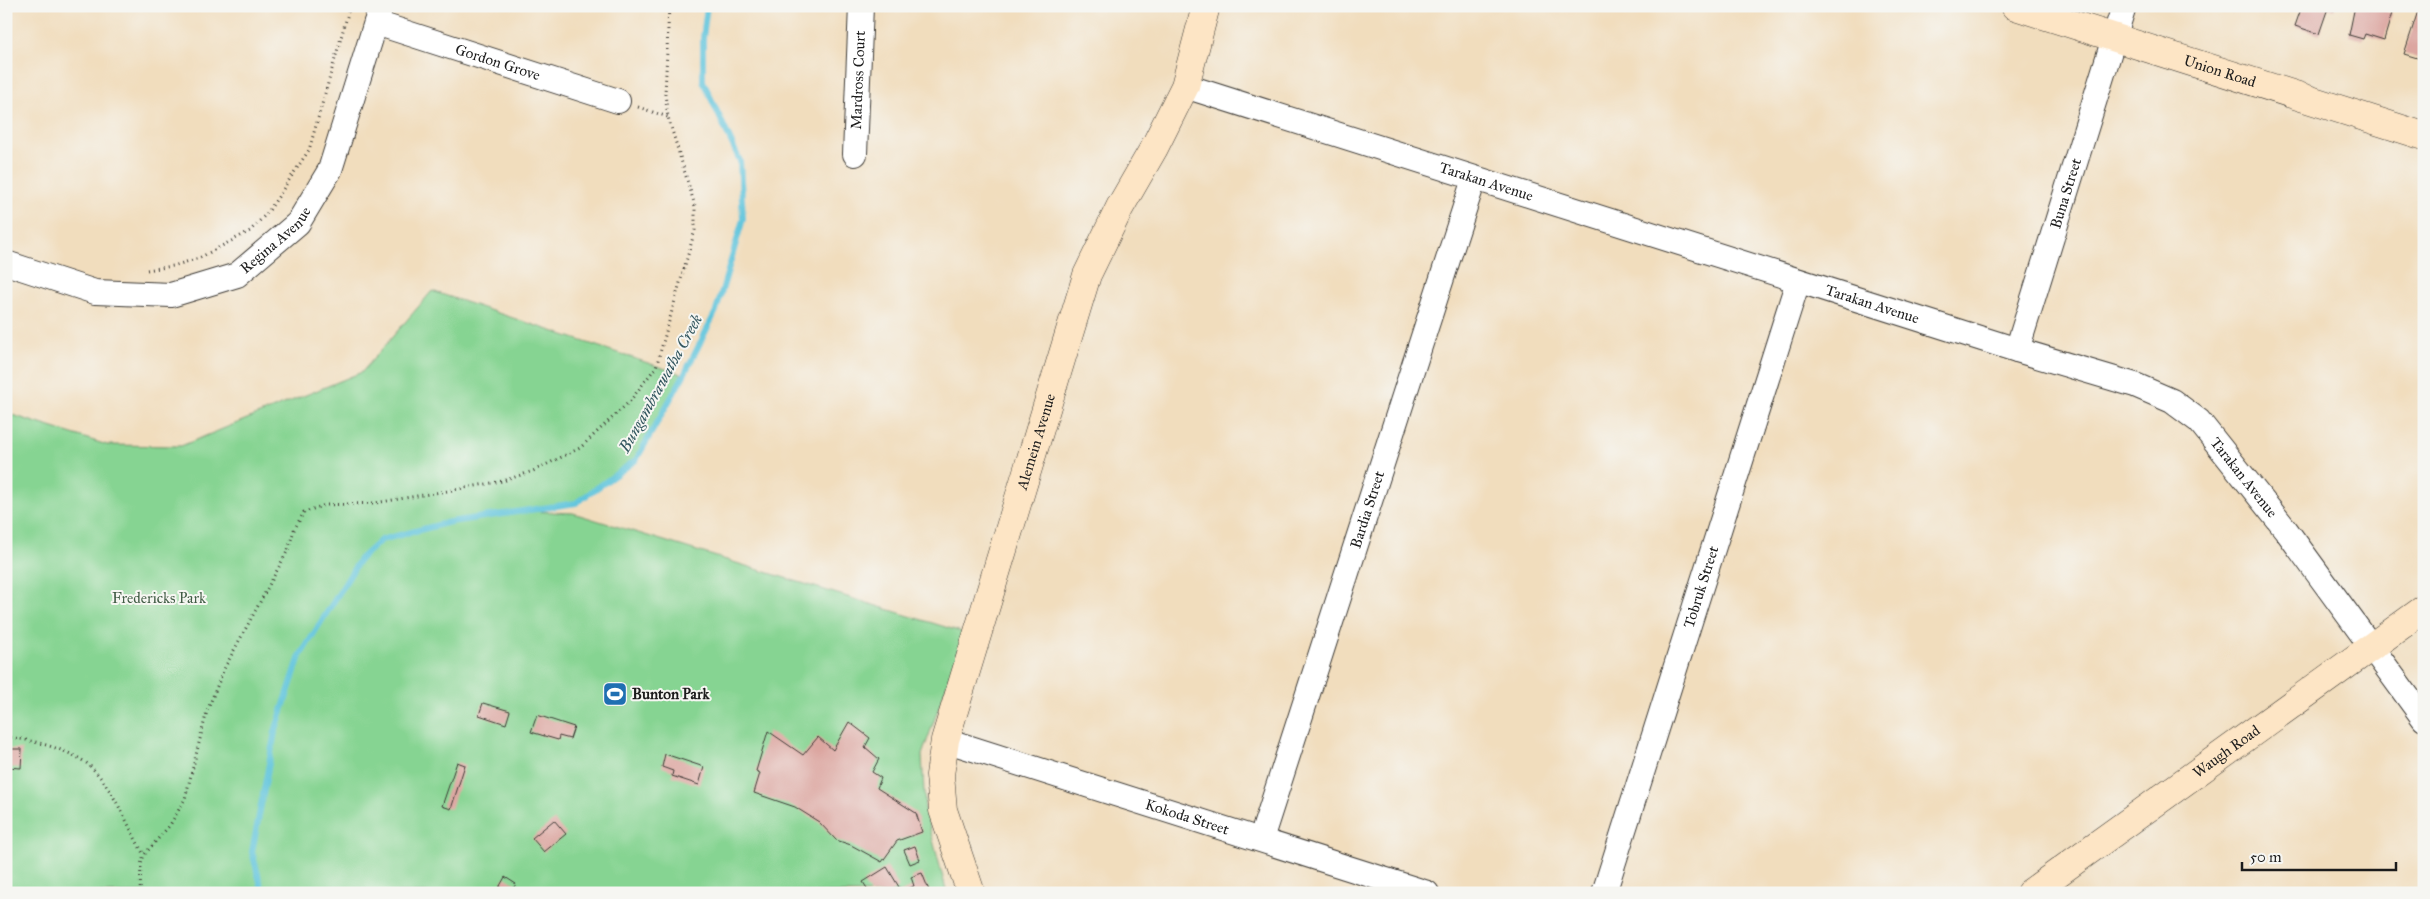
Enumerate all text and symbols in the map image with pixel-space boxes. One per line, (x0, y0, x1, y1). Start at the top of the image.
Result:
street label: Mardross Court (847, 29, 869, 130)
street label: Gordon Grove (453, 40, 543, 84)
street label: Union Road (2182, 51, 2259, 91)
street label: Buna Street (2046, 155, 2085, 231)
street label: Tarakan Avenue (1437, 158, 1535, 205)
street label: Regina Avenue (237, 203, 315, 277)
street label: Tarakan Avenue (1823, 281, 1921, 327)
water label: Bungambrawatha Creek (614, 311, 706, 456)
street label: Alemein Avenue (1013, 391, 1059, 493)
street label: Tarakan Avenue (2207, 434, 2281, 521)
street label: Bardia Street (1346, 468, 1388, 551)
street label: Tobruk Street (1680, 543, 1723, 630)
park label: Fredericks Park (112, 589, 206, 607)
sports icon: Bunton Park (602, 681, 628, 707)
place label: Bunton Park (632, 685, 710, 703)
street label: Waugh Road (2189, 721, 2264, 782)
street label: Kokoda Street (1143, 795, 1232, 839)
scale bar (2242, 839, 2396, 871)
text: 50 m (2250, 848, 2282, 866)

